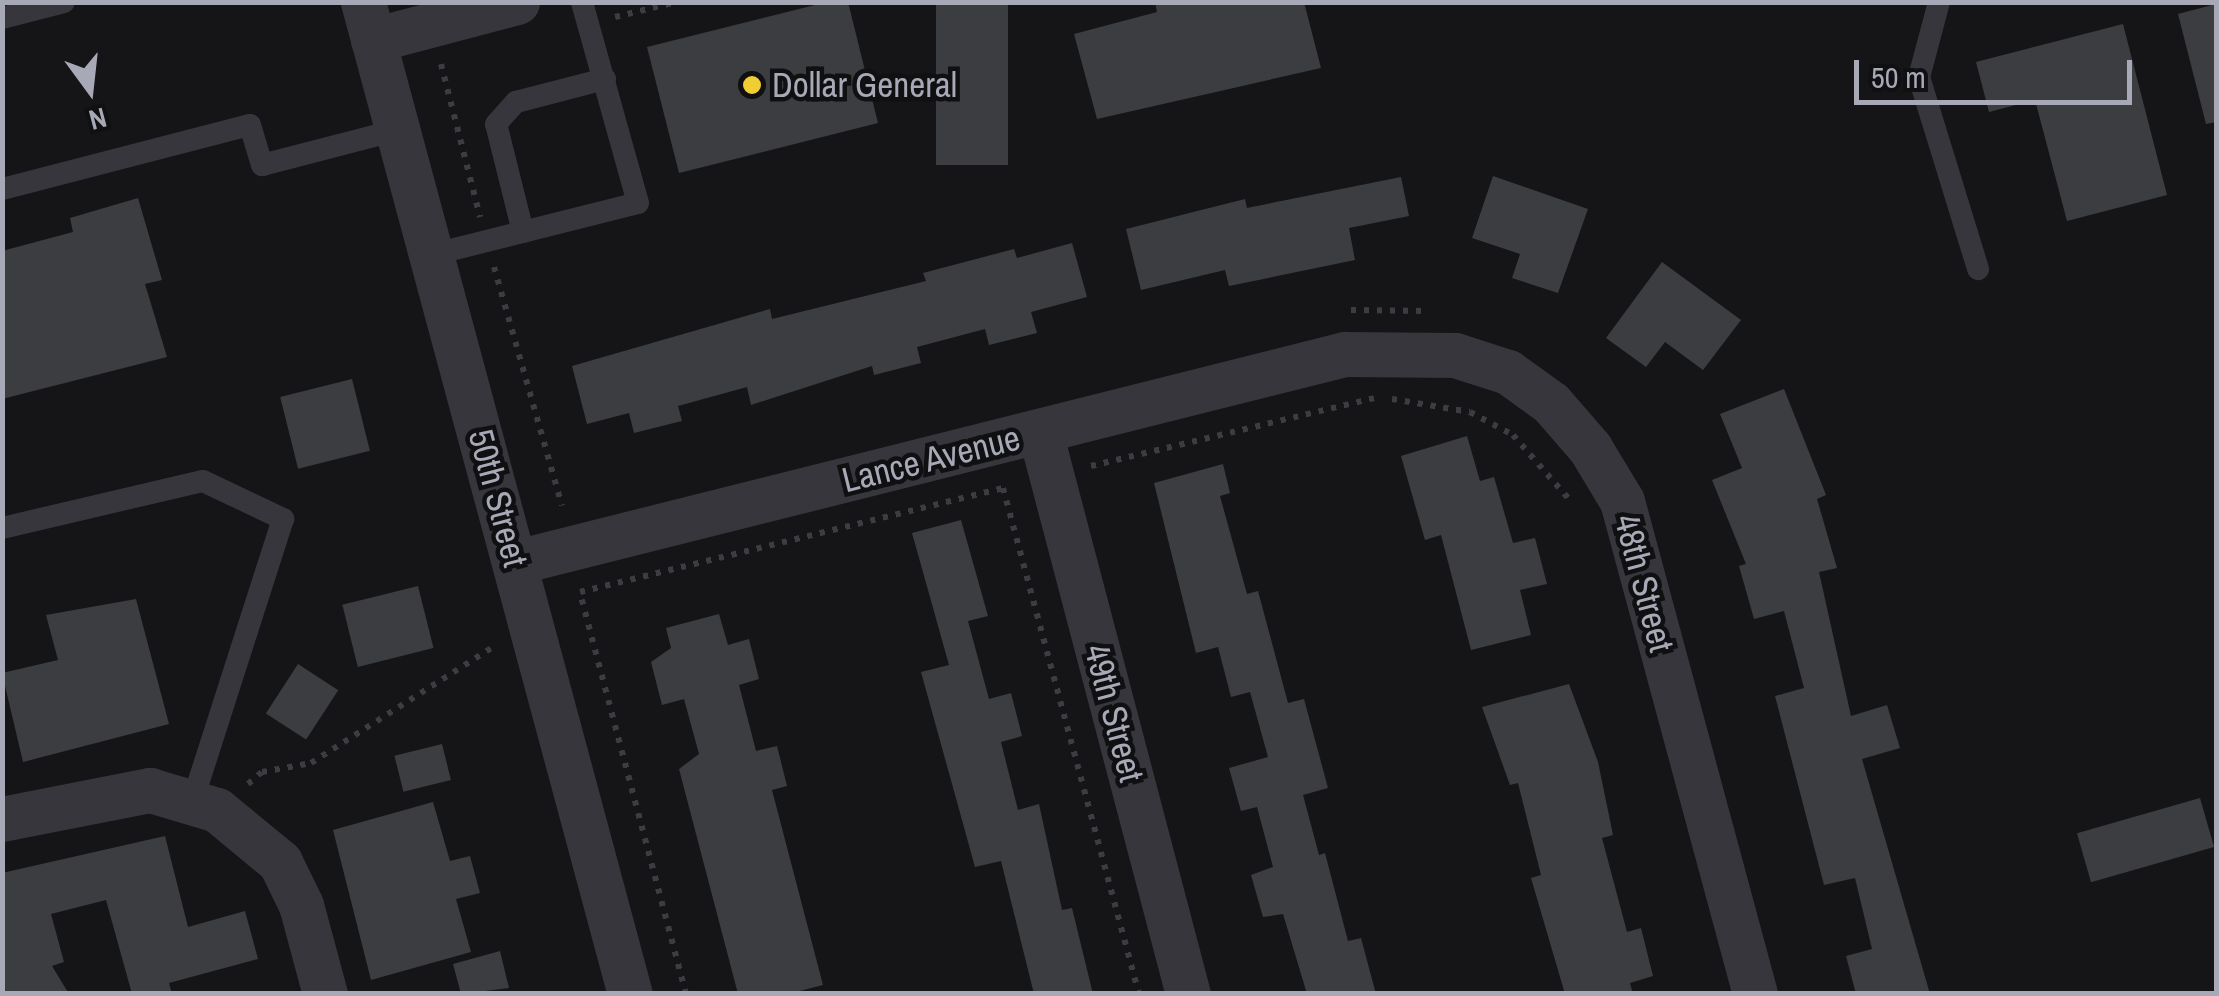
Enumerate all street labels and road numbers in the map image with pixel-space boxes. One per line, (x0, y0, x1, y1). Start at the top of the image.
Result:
street label: Lance Avenue (837, 416, 1025, 502)
street label: 50th Street (460, 425, 536, 571)
street label: 48th Street (1606, 510, 1682, 656)
street label: 49th Street (1076, 640, 1152, 786)

